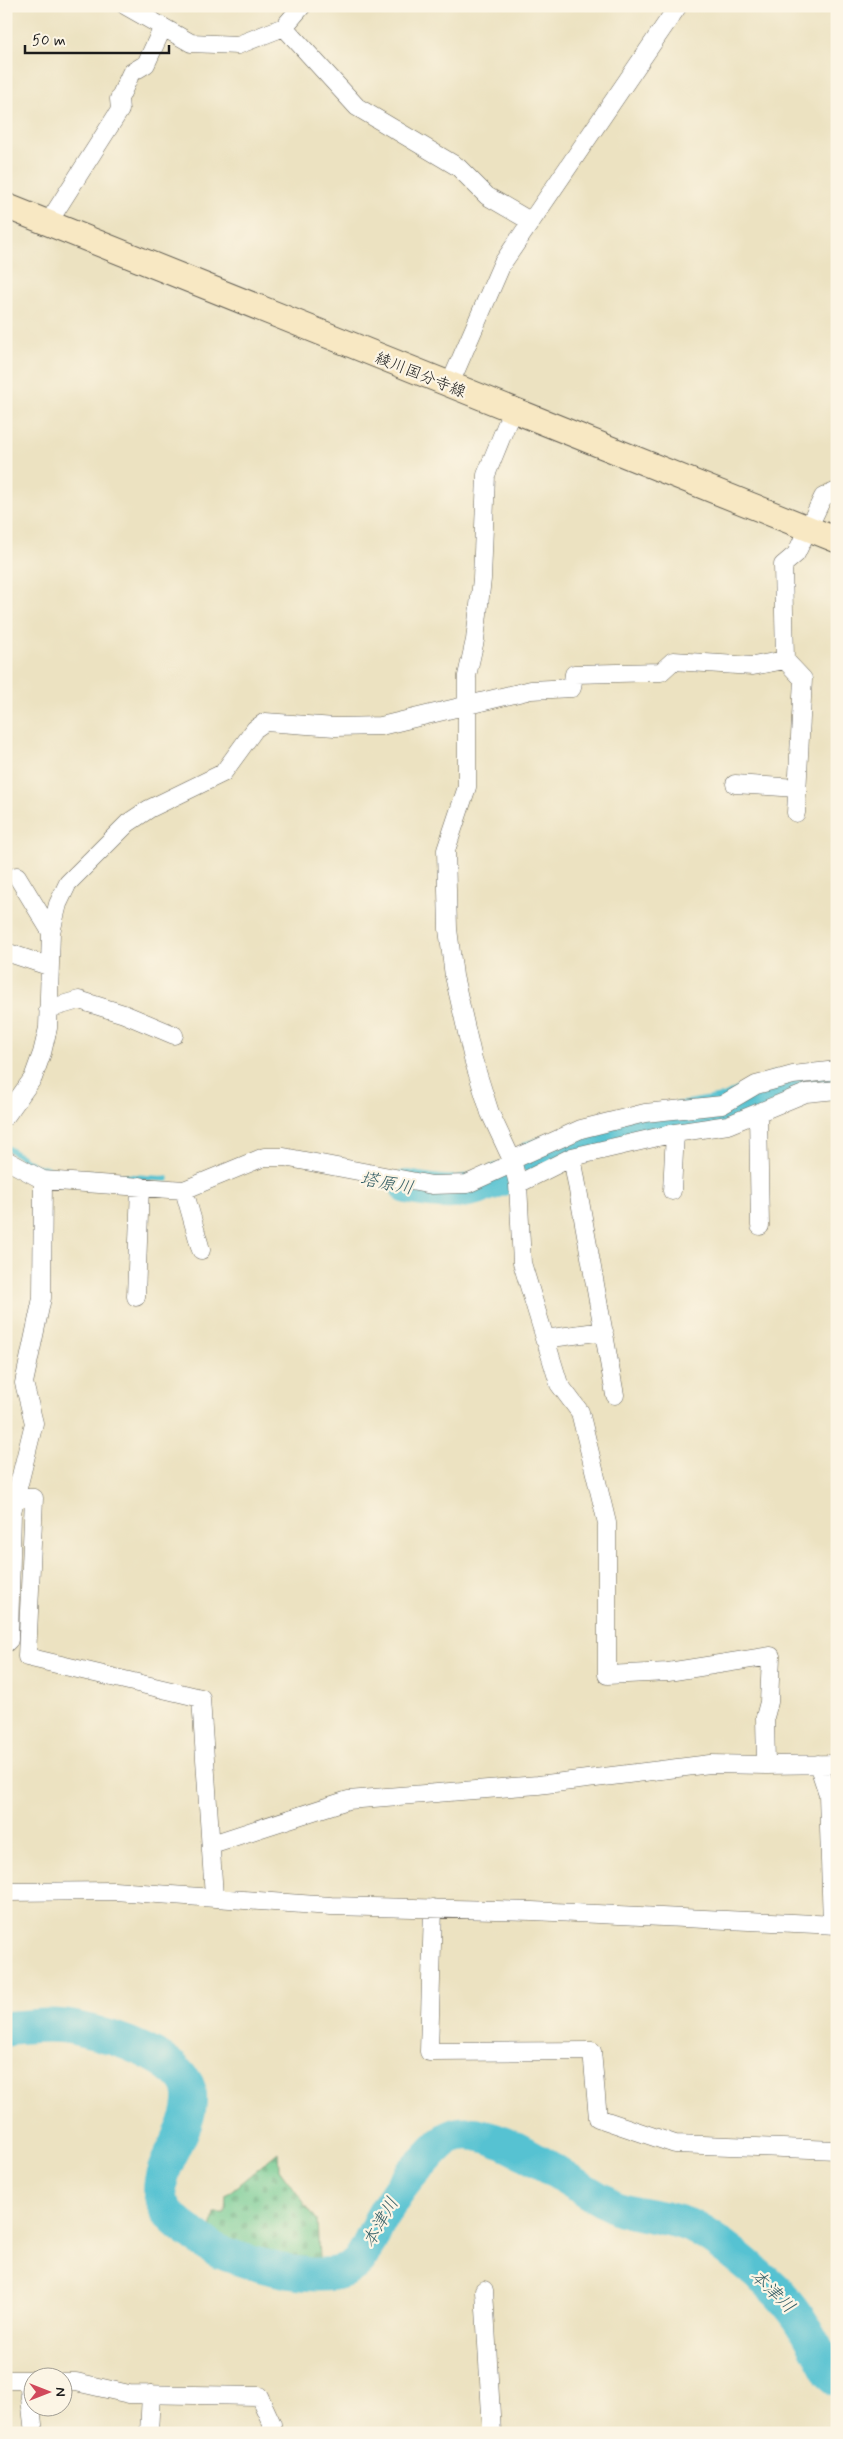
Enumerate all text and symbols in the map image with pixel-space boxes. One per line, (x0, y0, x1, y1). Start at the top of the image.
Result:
scale bar (25, 22, 169, 54)
text: 50 m (32, 31, 66, 51)
street label: 綾川国分寺線 (372, 348, 469, 403)
water label: 塔原川 (358, 1167, 416, 1201)
water label: 本津川 (357, 2193, 405, 2252)
water label: 本津川 (745, 2264, 800, 2319)
north arrow (22, 2366, 72, 2416)
text: N (51, 2387, 69, 2397)

